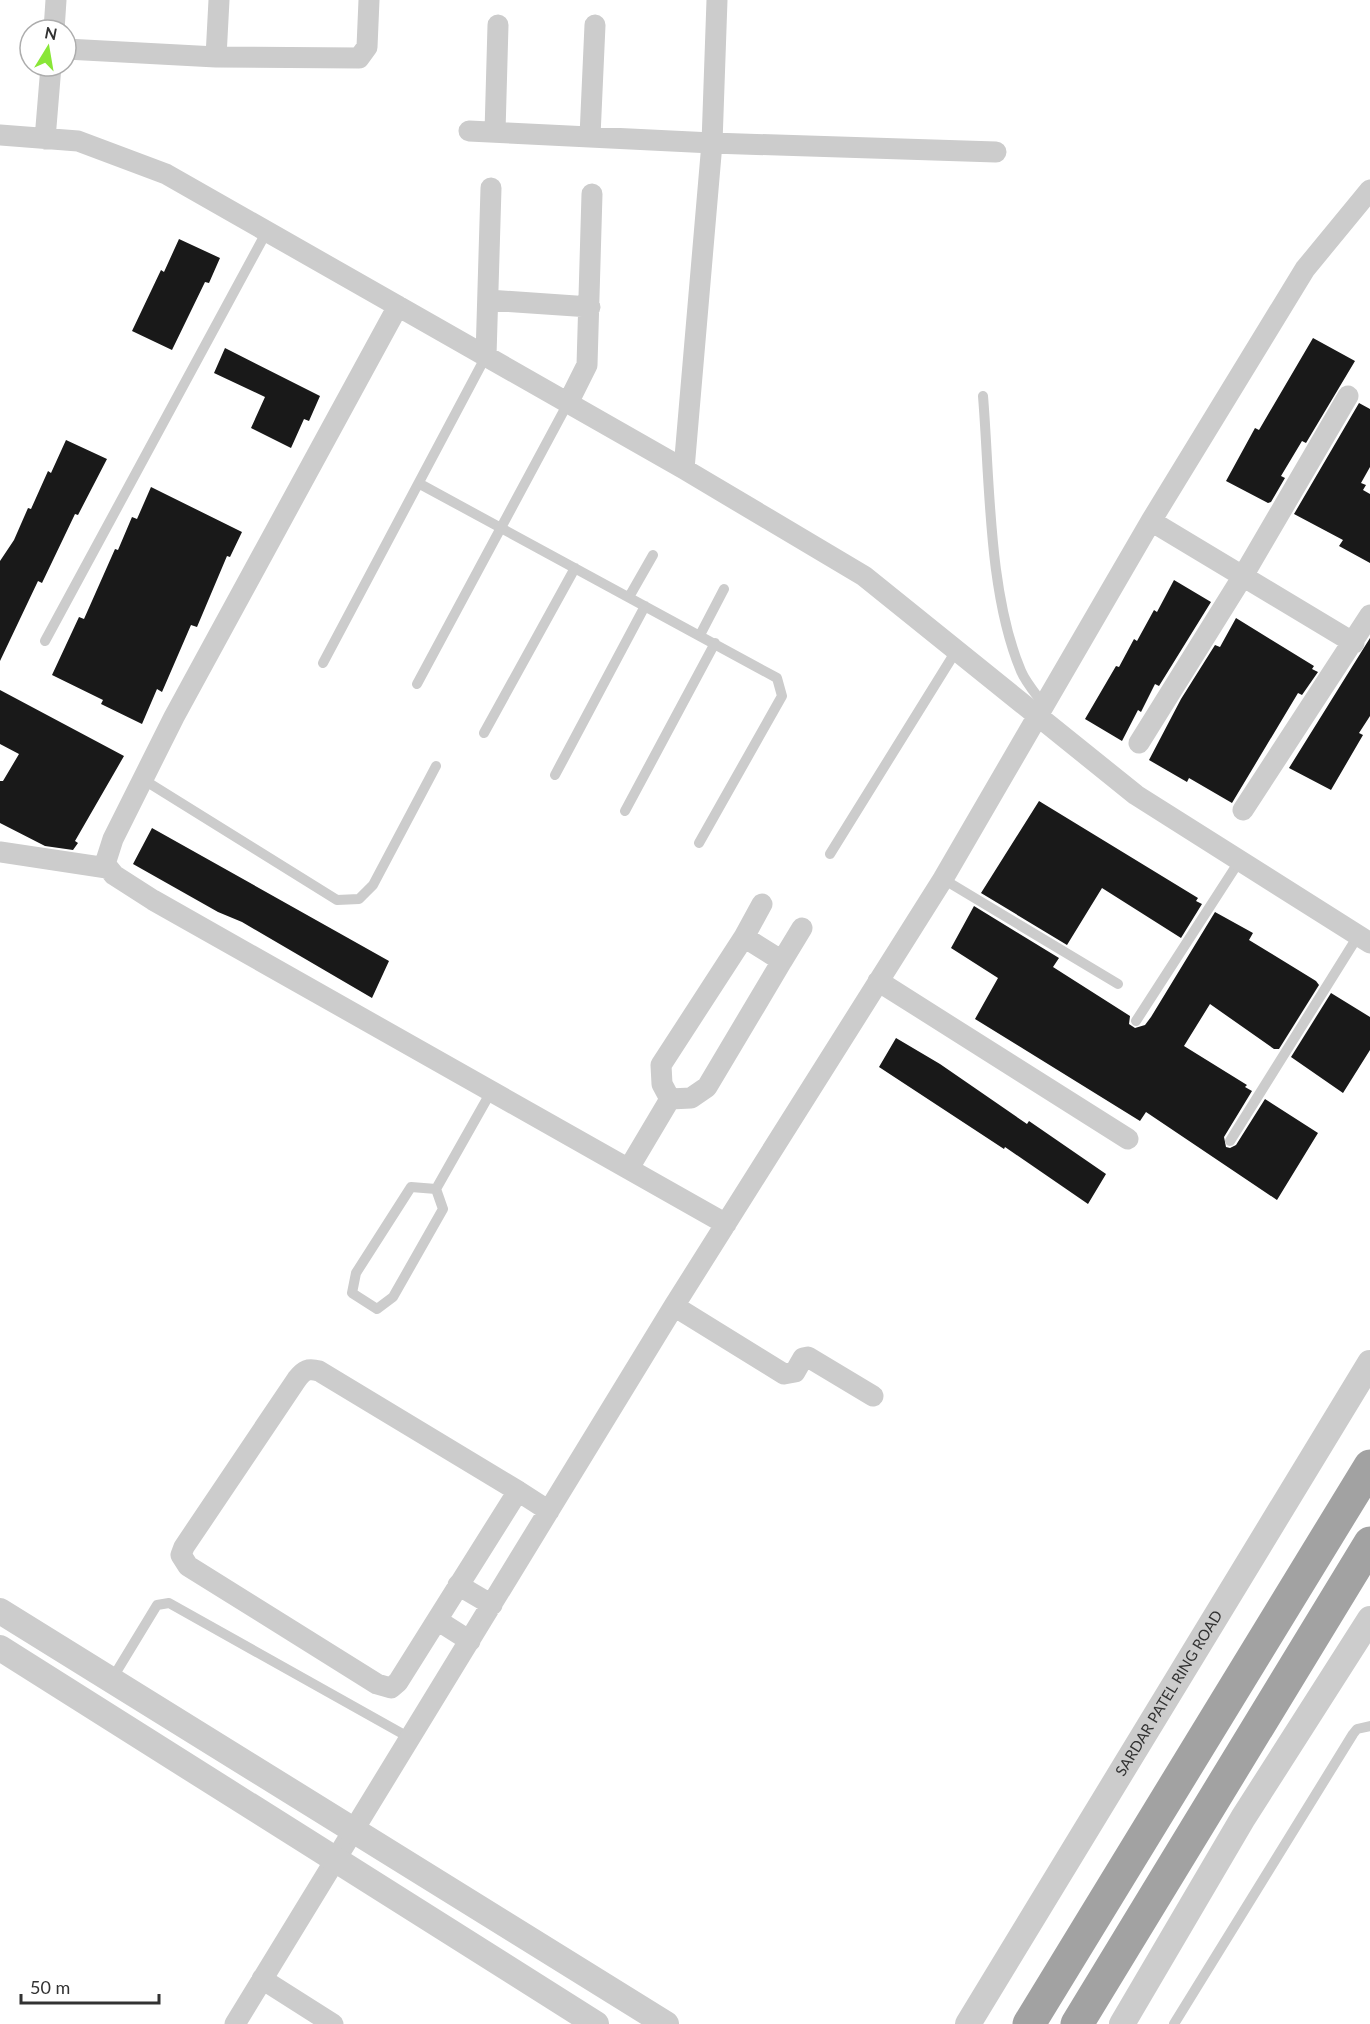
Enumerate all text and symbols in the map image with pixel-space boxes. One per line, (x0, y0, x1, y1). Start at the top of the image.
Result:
north arrow (18, 18, 78, 78)
text: N (43, 22, 59, 43)
street label: SARDAR PATEL RING ROAD (1111, 1607, 1225, 1779)
scale bar (21, 1967, 159, 2005)
text: 50 m (30, 1976, 70, 1998)

